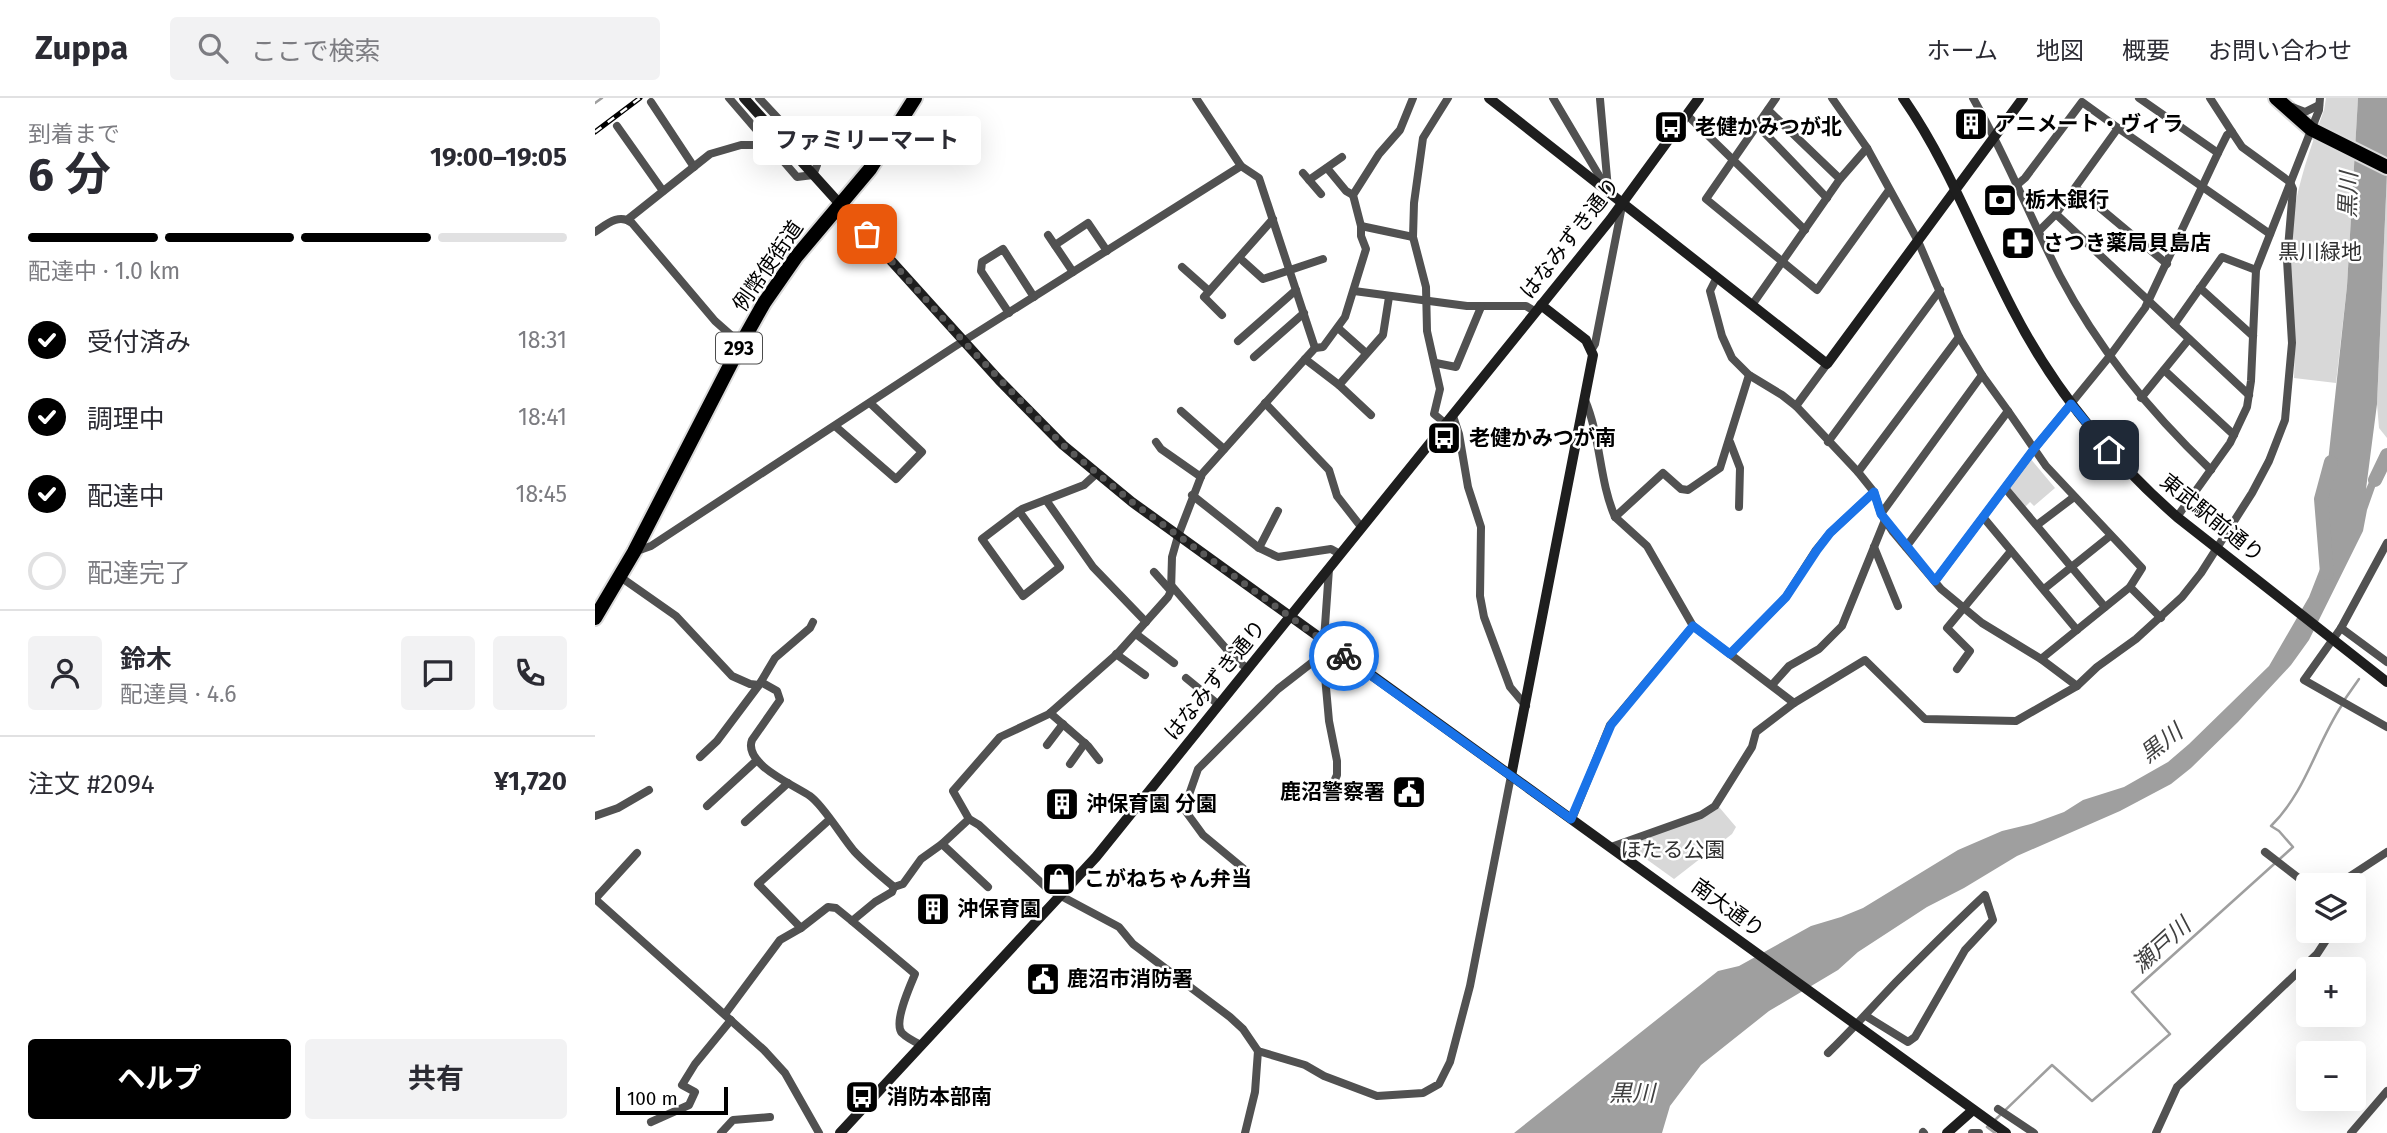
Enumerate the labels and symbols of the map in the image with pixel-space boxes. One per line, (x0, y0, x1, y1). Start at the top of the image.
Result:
building icon: アニメート・ヴィラ (1952, 105, 1990, 143)
bus stop icon: 老健かみつが北 (1652, 108, 1690, 146)
place label: アニメート・ヴィラ (1995, 111, 2184, 137)
place label: 老健かみつが北 (1695, 114, 1842, 140)
callout: ファミリーマート (753, 115, 981, 164)
water label: 黒川 (2333, 169, 2363, 218)
street label: はなみずき通り (1515, 172, 1625, 304)
bank icon: 栃木銀行 (1981, 181, 2019, 219)
place label: 栃木銀行 (2025, 187, 2109, 213)
pin (837, 204, 897, 264)
street label: 例幣使街道 (727, 216, 809, 316)
pharmacy icon: さつき薬局貝島店 (1999, 224, 2037, 262)
place label: さつき薬局貝島店 (2043, 230, 2211, 256)
park label: 黒川緑地 (2278, 239, 2362, 265)
road number: 293 (716, 332, 762, 364)
bus stop icon: 老健かみつが南 (1425, 419, 1463, 457)
pin (2079, 420, 2139, 480)
place label: 老健かみつが南 (1469, 425, 1616, 451)
street label: 東武駅前通り (2155, 468, 2269, 568)
street label: はなみずき通り (1159, 615, 1271, 745)
courier (1309, 621, 1379, 691)
water label: 黒川 (2134, 716, 2190, 768)
public building icon: 鹿沼警察署 (1390, 773, 1428, 811)
place label: 鹿沼警察署 (1280, 779, 1385, 805)
building icon: 沖保育園 分園 (1043, 785, 1081, 823)
place label: 沖保育園 分園 (1086, 791, 1217, 817)
park label: ほたる公園 (1621, 837, 1726, 863)
shop icon: こがねちゃん弁当 (1040, 860, 1078, 898)
place label: こがねちゃん弁当 (1084, 866, 1252, 892)
street label: 南大通り (1686, 873, 1770, 943)
building icon: 沖保育園 (914, 890, 952, 928)
place label: 沖保育園 (957, 896, 1041, 922)
water label: 瀬戸川 (2126, 910, 2198, 978)
public building icon: 鹿沼市消防署 (1024, 960, 1062, 998)
place label: 鹿沼市消防署 (1067, 966, 1193, 992)
bus stop icon: 消防本部南 (843, 1078, 881, 1116)
water label: 黒川 (1609, 1079, 1658, 1107)
scale bar (616, 1084, 728, 1116)
place label: 消防本部南 (887, 1084, 992, 1110)

